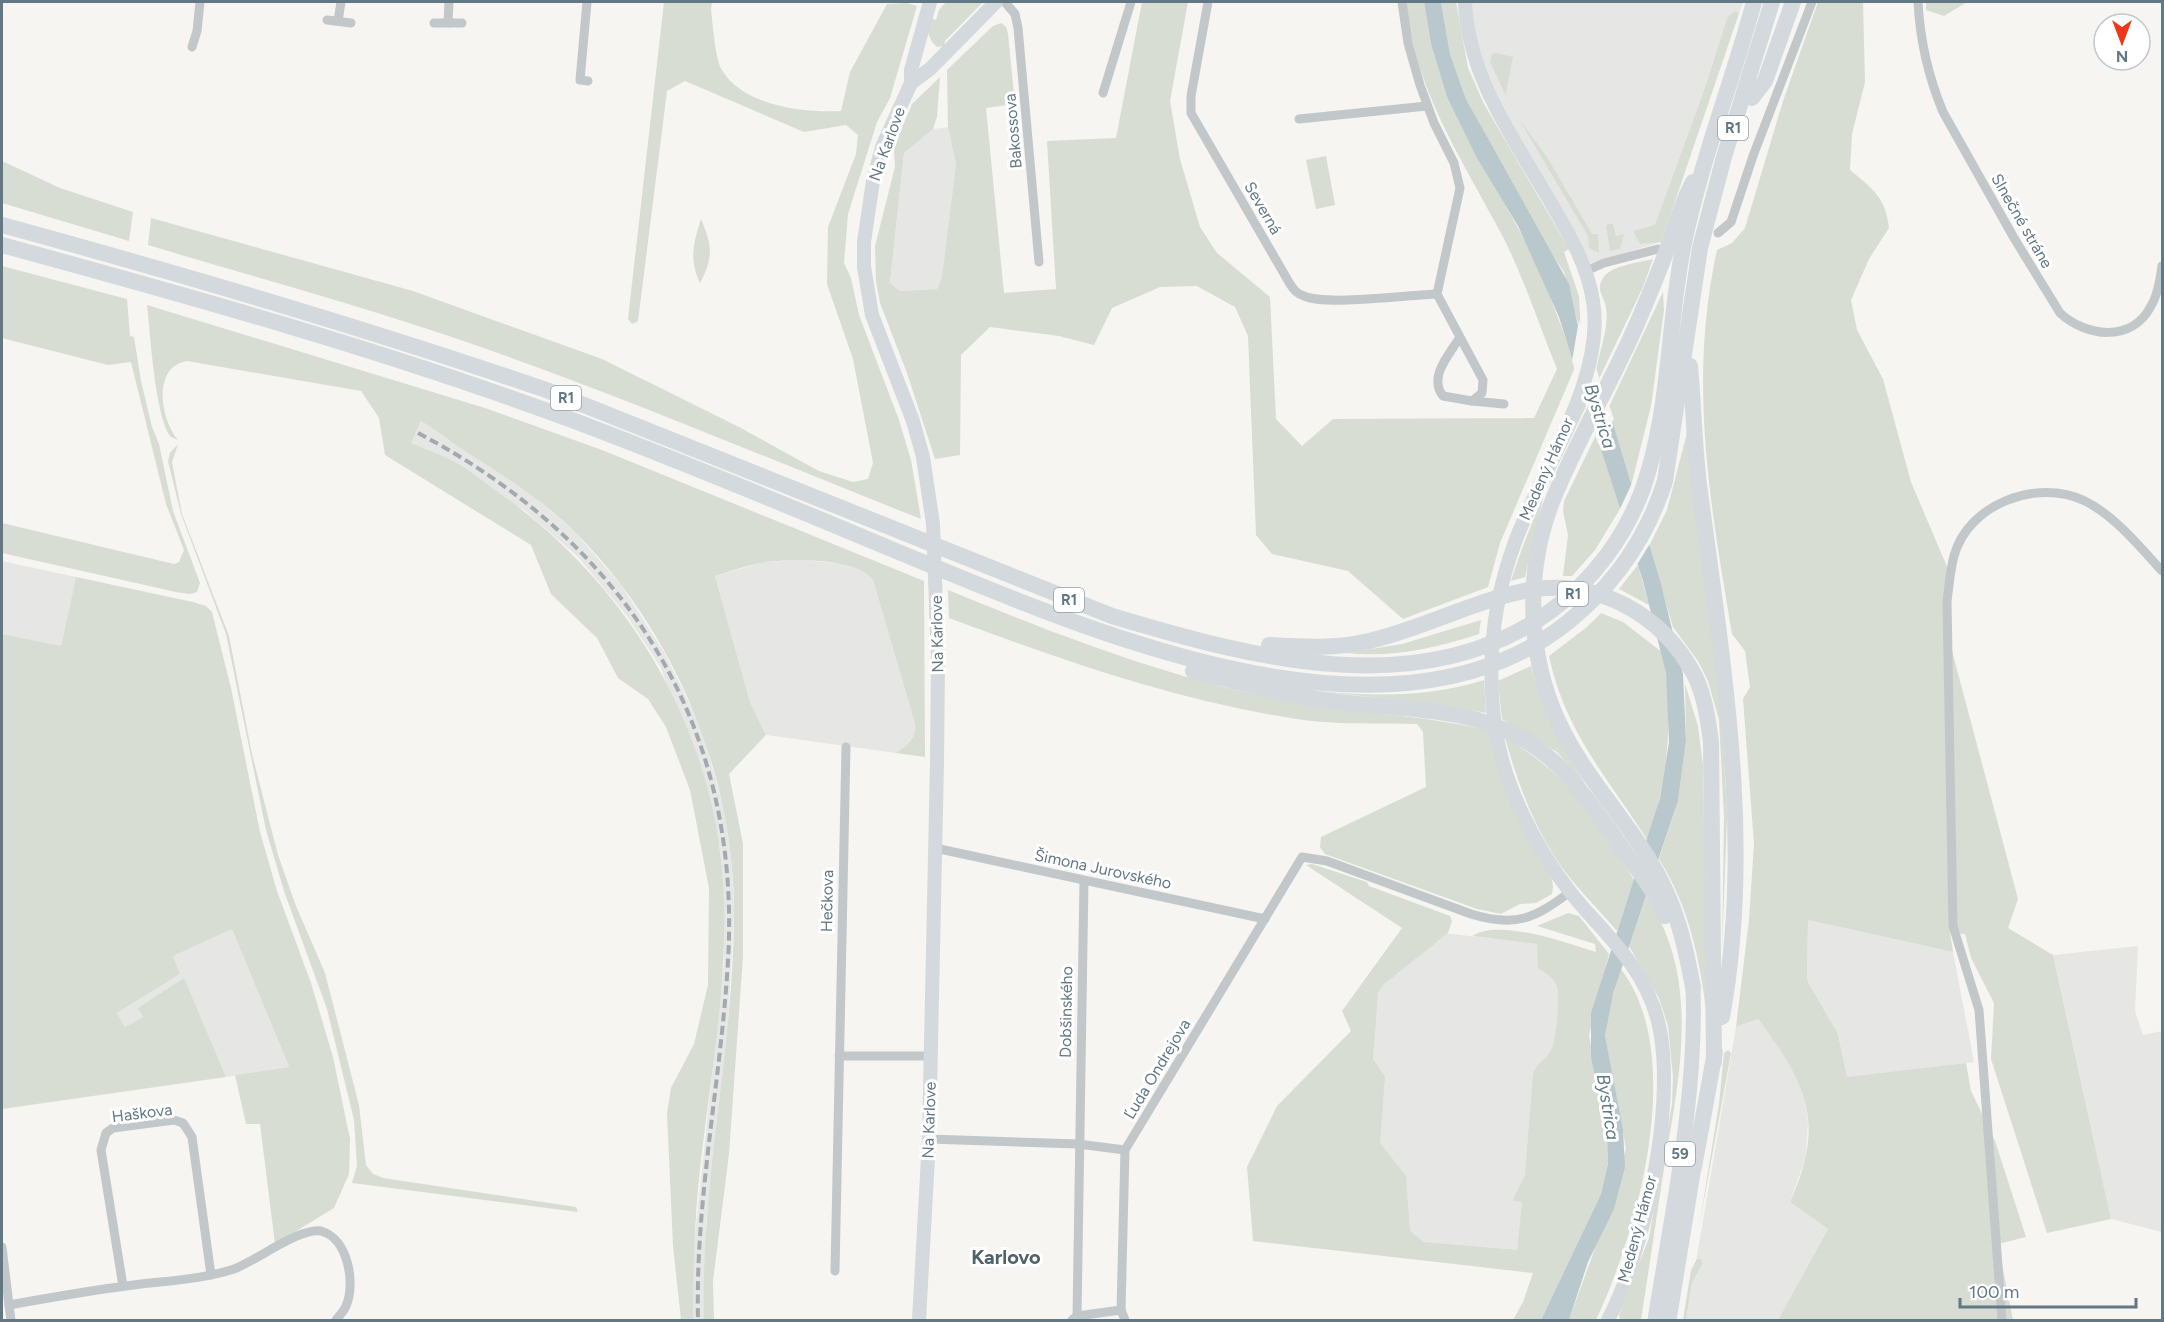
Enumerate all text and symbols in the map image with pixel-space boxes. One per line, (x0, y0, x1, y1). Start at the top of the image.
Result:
north arrow (2092, 12, 2152, 72)
text: N (2116, 47, 2128, 66)
street label: Bakossova (1000, 93, 1026, 169)
street label: Na Karlove (865, 104, 909, 184)
road number: R1 (1718, 116, 1748, 140)
street label: Slnečné stráne (1987, 170, 2057, 272)
street label: Severná (1240, 178, 1286, 238)
water label: Bystrica (1580, 381, 1620, 451)
road number: R1 (551, 386, 581, 410)
street label: Medený Hámor (1515, 414, 1577, 523)
road number: R1 (1558, 582, 1588, 606)
road number: R1 (1054, 588, 1084, 612)
street label: Na Karlove (927, 595, 947, 673)
street label: Šimona Jurovského (1033, 845, 1173, 893)
street label: Hečkova (817, 870, 837, 932)
street label: Dobšinského (1056, 966, 1076, 1058)
street label: Ľuda Ondrejova (1120, 1016, 1194, 1122)
water label: Bystrica (1592, 1072, 1624, 1142)
street label: Na Karlove (918, 1081, 940, 1159)
street label: Haškova (111, 1100, 173, 1126)
road number: 59 (1665, 1142, 1695, 1166)
street label: Medený Hámor (1614, 1173, 1661, 1285)
district label: Karlovo (971, 1245, 1041, 1269)
scale bar (1960, 1271, 2136, 1309)
text: 100 m (1969, 1281, 2019, 1303)

